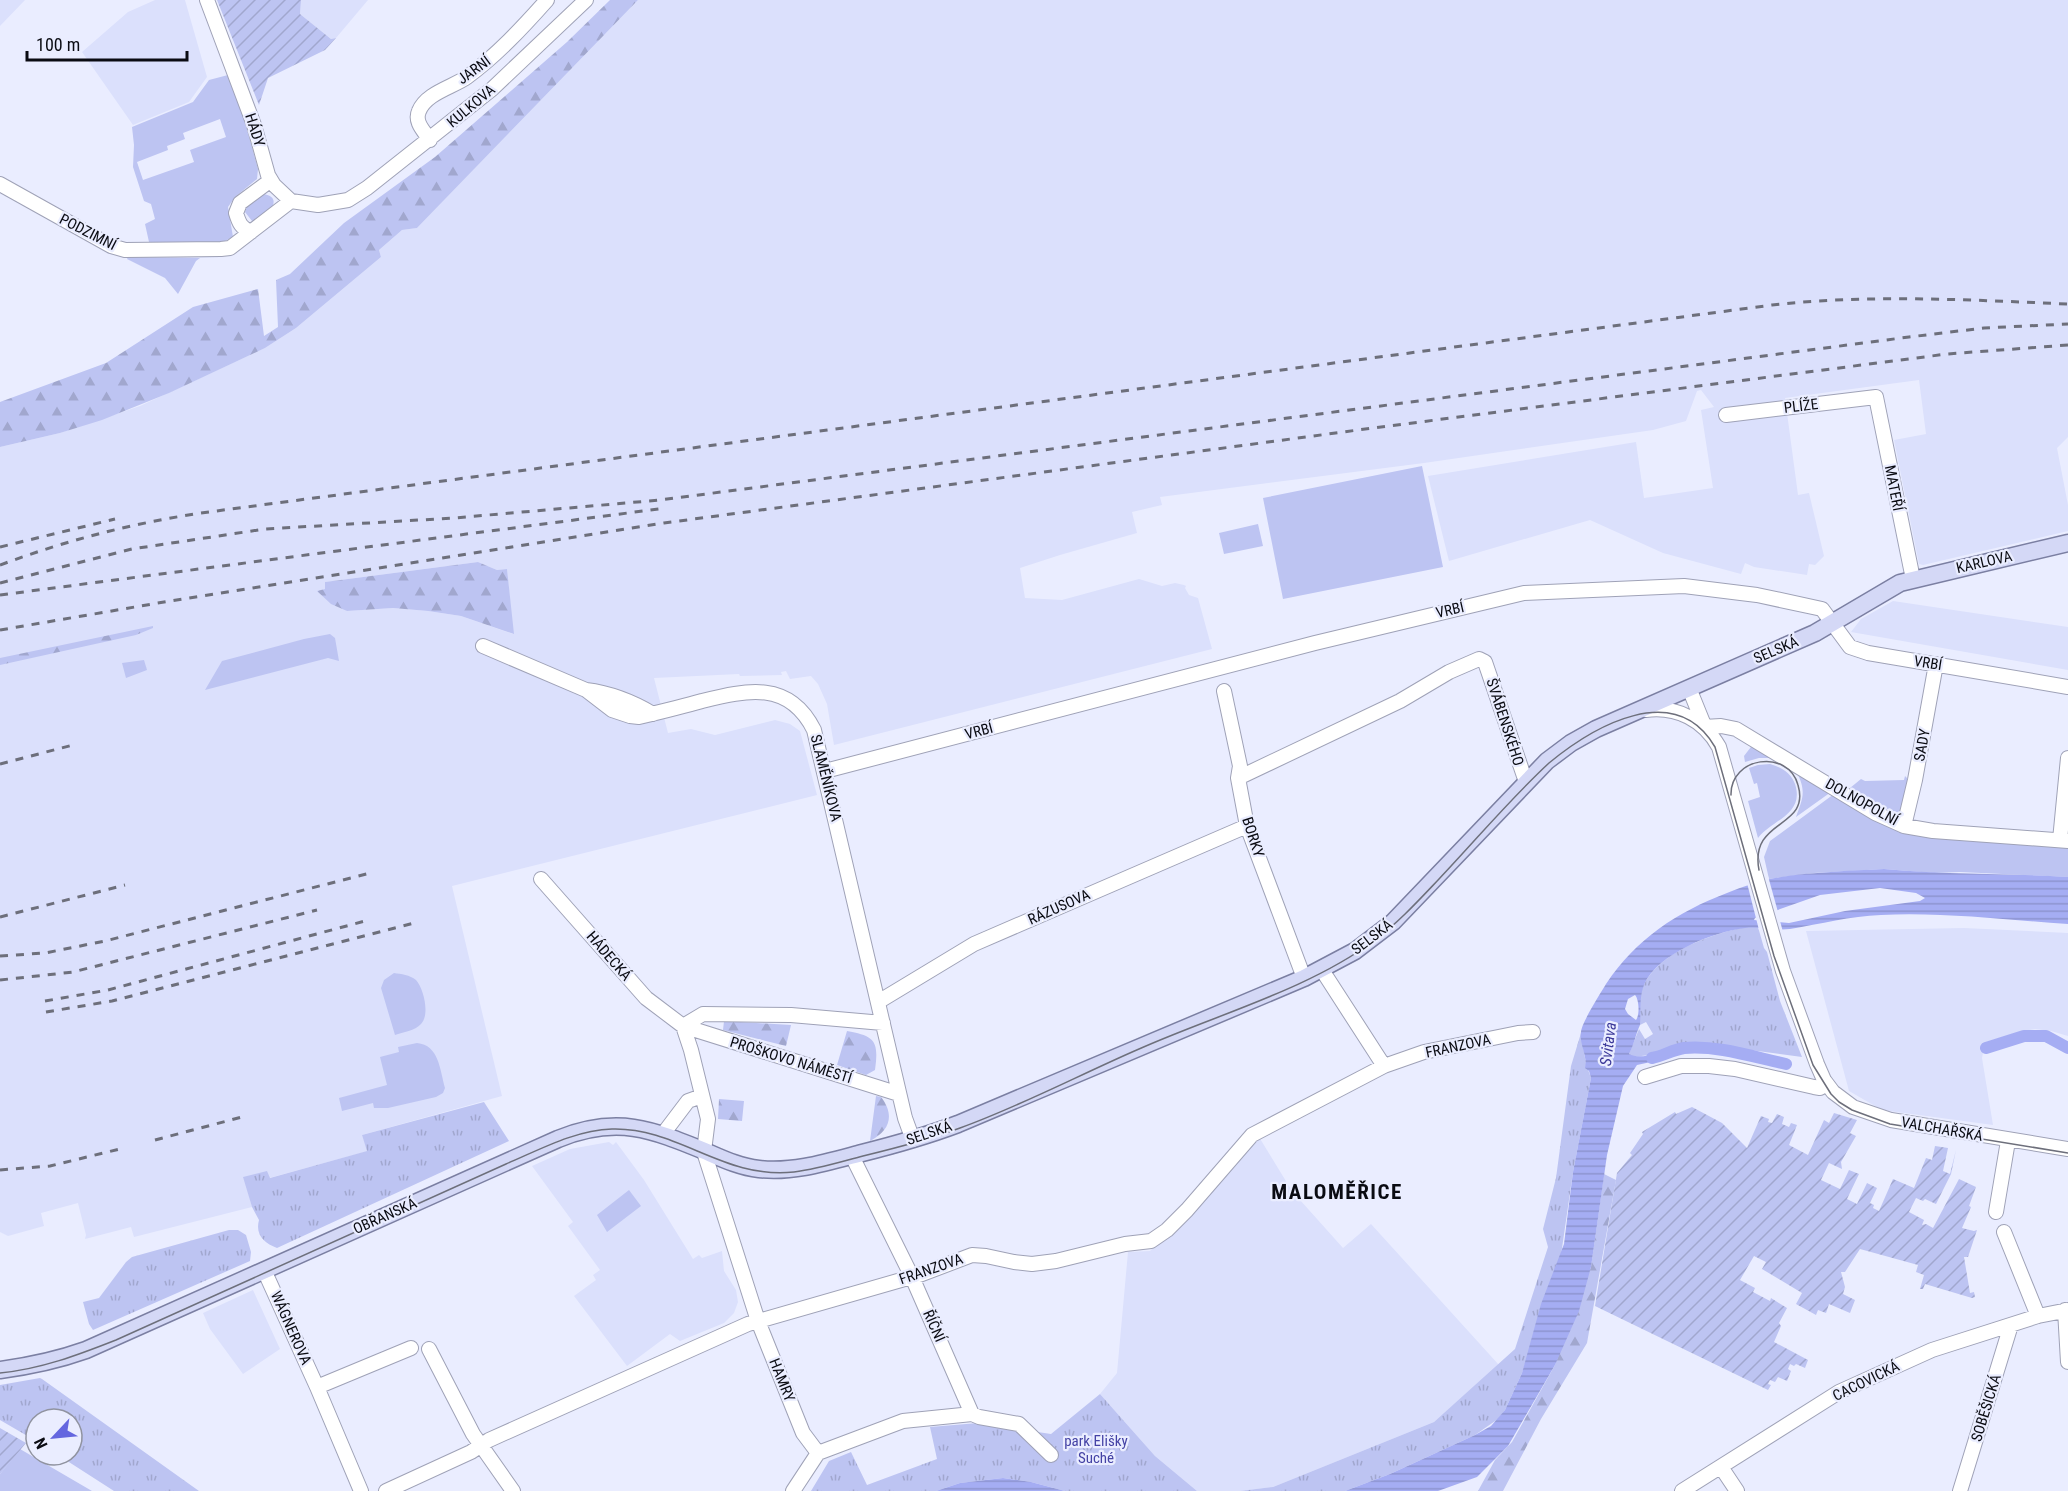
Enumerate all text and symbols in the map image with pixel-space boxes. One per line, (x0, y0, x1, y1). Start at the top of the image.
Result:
scale bar (27, 24, 188, 62)
text: 100 m (36, 34, 80, 55)
street label: JARNÍ (454, 51, 495, 88)
street label: KULKOVA (443, 81, 499, 131)
street label: HÁDY (241, 111, 269, 149)
street label: PODZIMNÍ (56, 210, 121, 255)
street label: PLÍŽE (1783, 395, 1819, 417)
street label: MATEŘÍ (1881, 464, 1907, 514)
street label: KARLOVA (1954, 547, 2014, 577)
street label: VRBÍ (1434, 598, 1467, 622)
street label: SELSKÁ (1751, 632, 1801, 667)
street label: VRBÍ (1913, 652, 1945, 674)
street label: ŠVÁBENSKÉHO (1482, 676, 1528, 768)
street label: VRBÍ (963, 718, 996, 743)
street label: SADY (1910, 727, 1934, 763)
street label: SLAMĚNÍKOVA (807, 733, 846, 824)
street label: DOLNOPOLNÍ (1822, 775, 1903, 830)
street label: BORKY (1238, 815, 1268, 859)
street label: RÁZUSOVA (1025, 885, 1093, 929)
street label: SELSKÁ (1348, 915, 1396, 958)
street label: HÁDECKÁ (583, 928, 636, 985)
water label: Svitava (1596, 1021, 1620, 1067)
street label: FRANZOVA (1424, 1030, 1493, 1062)
street label: PROŠKOVO NÁMĚSTÍ (728, 1033, 855, 1088)
street label: VALCHAŘSKÁ (1900, 1113, 1984, 1145)
street label: SELSKÁ (904, 1117, 954, 1149)
district label: MALOMĚŘICE (1271, 1180, 1403, 1204)
street label: OBŘANSKÁ (350, 1194, 420, 1238)
street label: FRANZOVA (897, 1250, 966, 1288)
street label: WÁGNEROVA (267, 1288, 315, 1368)
street label: ŘÍČNÍ (919, 1307, 949, 1346)
street label: HAMRY (765, 1356, 799, 1404)
street label: CACOVICKÁ (1830, 1357, 1903, 1405)
street label: SOBĚŠICKÁ (1967, 1372, 2005, 1444)
north arrow (24, 1407, 84, 1467)
park label: park Elišky Suché (1064, 1432, 1128, 1467)
text: N (30, 1435, 52, 1452)

